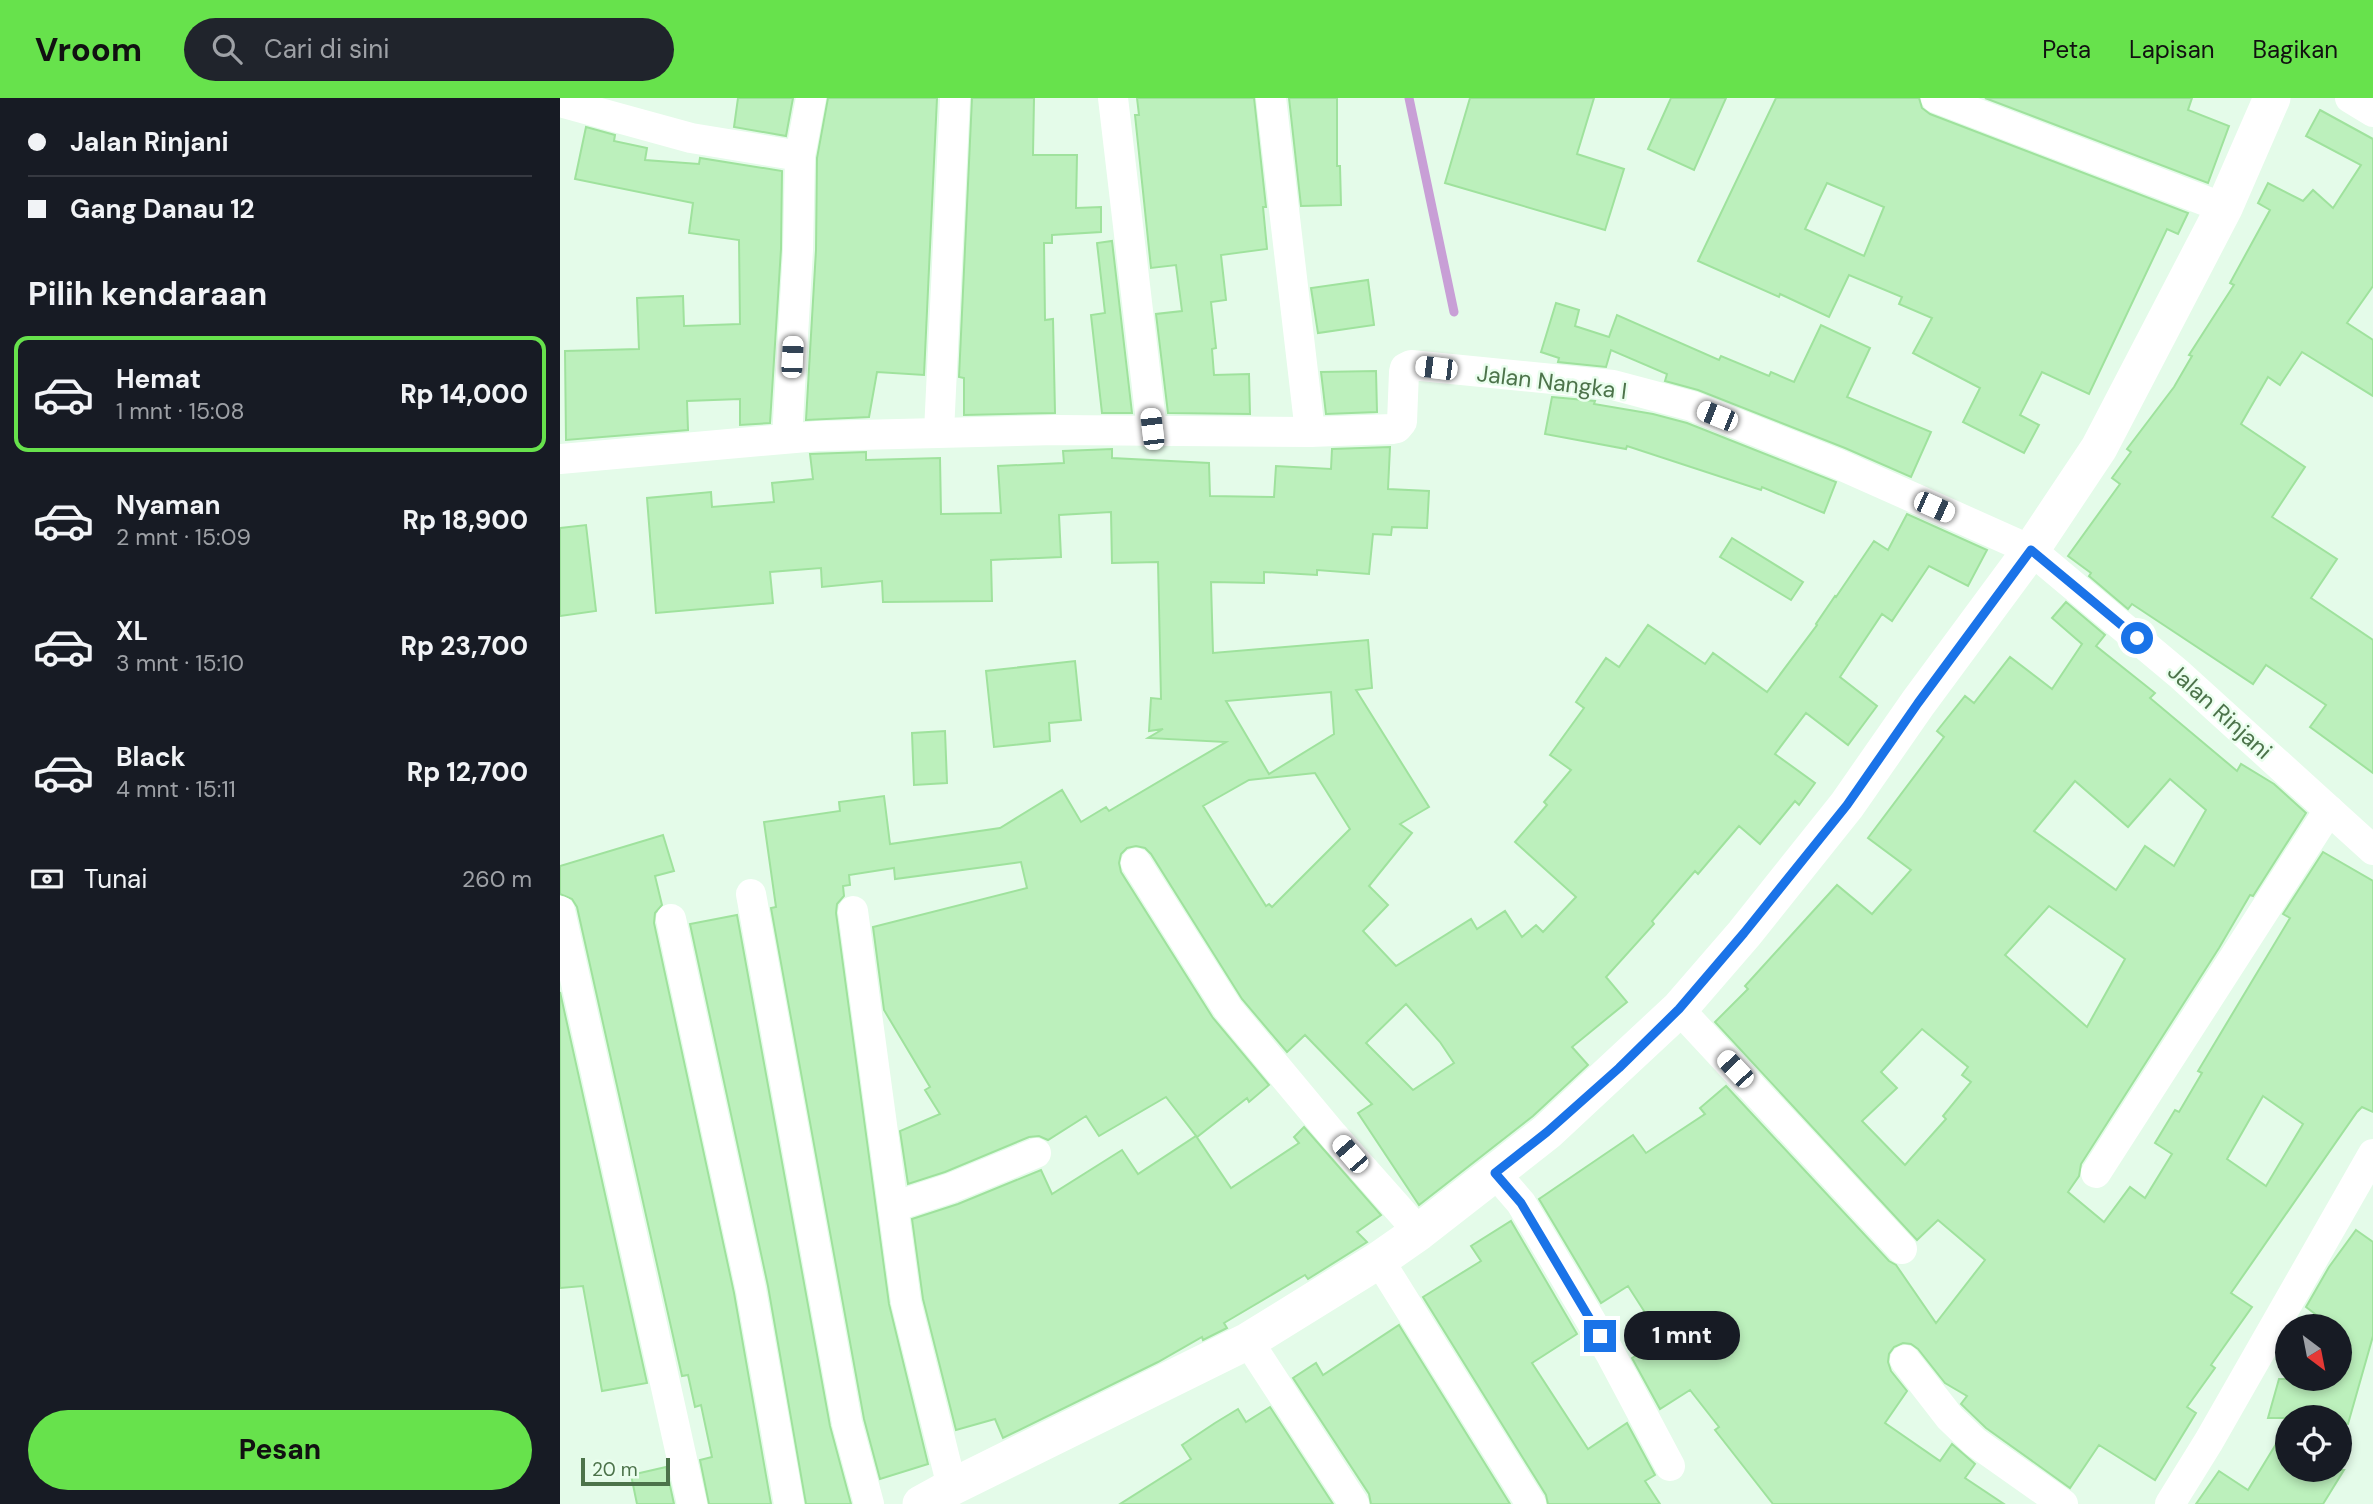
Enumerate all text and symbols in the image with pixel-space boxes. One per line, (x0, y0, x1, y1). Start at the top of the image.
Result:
search box (184, 18, 674, 81)
text: Vroom (35, 28, 142, 71)
icon: search (208, 30, 246, 68)
text: Cari di sini (264, 32, 390, 66)
text: Peta (2042, 34, 2091, 65)
text: Lapisan (2129, 34, 2214, 65)
text: Bagikan (2252, 34, 2338, 65)
text: Jalan Rinjani (70, 125, 229, 159)
text: Gang Danau 12 (70, 192, 255, 226)
text: Pilih kendaraan (28, 273, 267, 315)
car (781, 335, 804, 379)
car (1414, 355, 1459, 381)
street label: Jalan Nangka I (1475, 358, 1629, 406)
text: Hemat (116, 362, 201, 396)
icon: car (32, 363, 95, 426)
text: Rp 14,000 (400, 377, 528, 411)
text: 1 mnt · 15:08 (116, 396, 244, 426)
car (1694, 398, 1741, 434)
car (1140, 407, 1165, 451)
text: Nyaman (116, 488, 221, 522)
icon: car (32, 489, 95, 552)
car (1911, 489, 1958, 525)
text: Rp 18,900 (402, 503, 528, 537)
text: 2 mnt · 15:09 (116, 522, 251, 552)
text: XL (116, 614, 148, 648)
icon: car (32, 615, 95, 678)
route start (2121, 622, 2153, 654)
text: Rp 23,700 (401, 629, 528, 663)
text: 3 mnt · 15:10 (116, 648, 244, 678)
street label: Jalan Rinjani (2162, 656, 2278, 766)
text: Black (116, 740, 186, 774)
icon: car (32, 741, 95, 804)
text: Rp 12,700 (407, 755, 528, 789)
text: 4 mnt · 15:11 (116, 774, 236, 804)
icon: cash (28, 860, 66, 898)
text: Tunai (84, 862, 148, 896)
text: 260 m (462, 864, 532, 894)
car (1713, 1046, 1758, 1092)
car (1329, 1131, 1372, 1177)
callout: 1 mnt (1624, 1312, 1740, 1360)
north arrow (2275, 1314, 2352, 1391)
map controls (2275, 1314, 2352, 1482)
route end (1584, 1320, 1616, 1352)
text: 1 mnt (1652, 1320, 1712, 1350)
button: locate (2275, 1405, 2352, 1482)
button: Pesan (28, 1410, 532, 1490)
scale bar (581, 1455, 670, 1487)
text: 20 m (592, 1457, 638, 1482)

